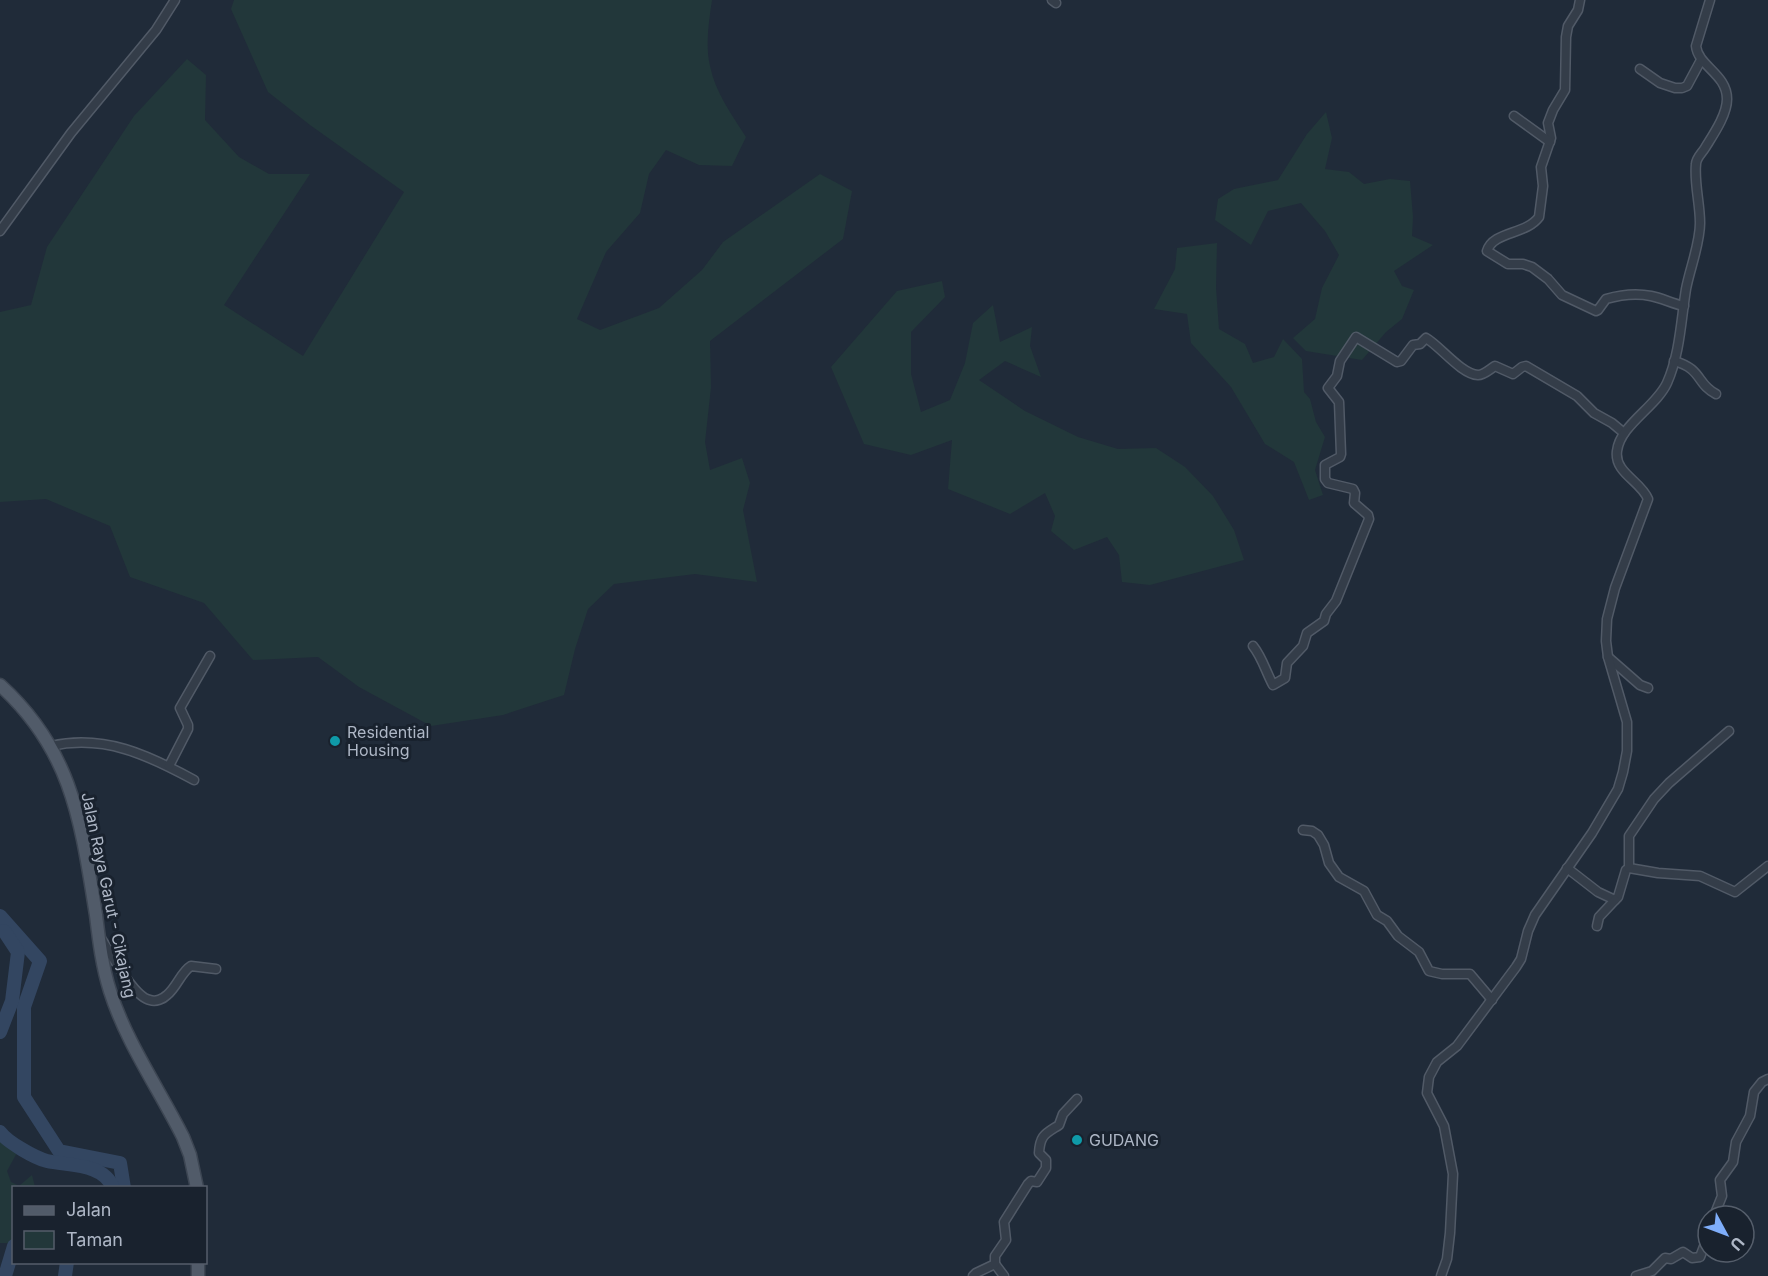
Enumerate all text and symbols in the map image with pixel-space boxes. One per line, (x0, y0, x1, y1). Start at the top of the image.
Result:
place label: Residential Housing (347, 722, 429, 760)
marker: Residential Housing (328, 734, 342, 748)
street label: Jalan Raya Garut - Cikajang (77, 790, 141, 1000)
place label: GUDANG (1089, 1130, 1159, 1150)
marker: GUDANG (1070, 1133, 1084, 1147)
legend (12, 1186, 207, 1264)
text: Jalan (66, 1199, 111, 1220)
north arrow (1696, 1204, 1756, 1264)
text: Taman (66, 1229, 123, 1250)
text: U (1726, 1233, 1749, 1255)

